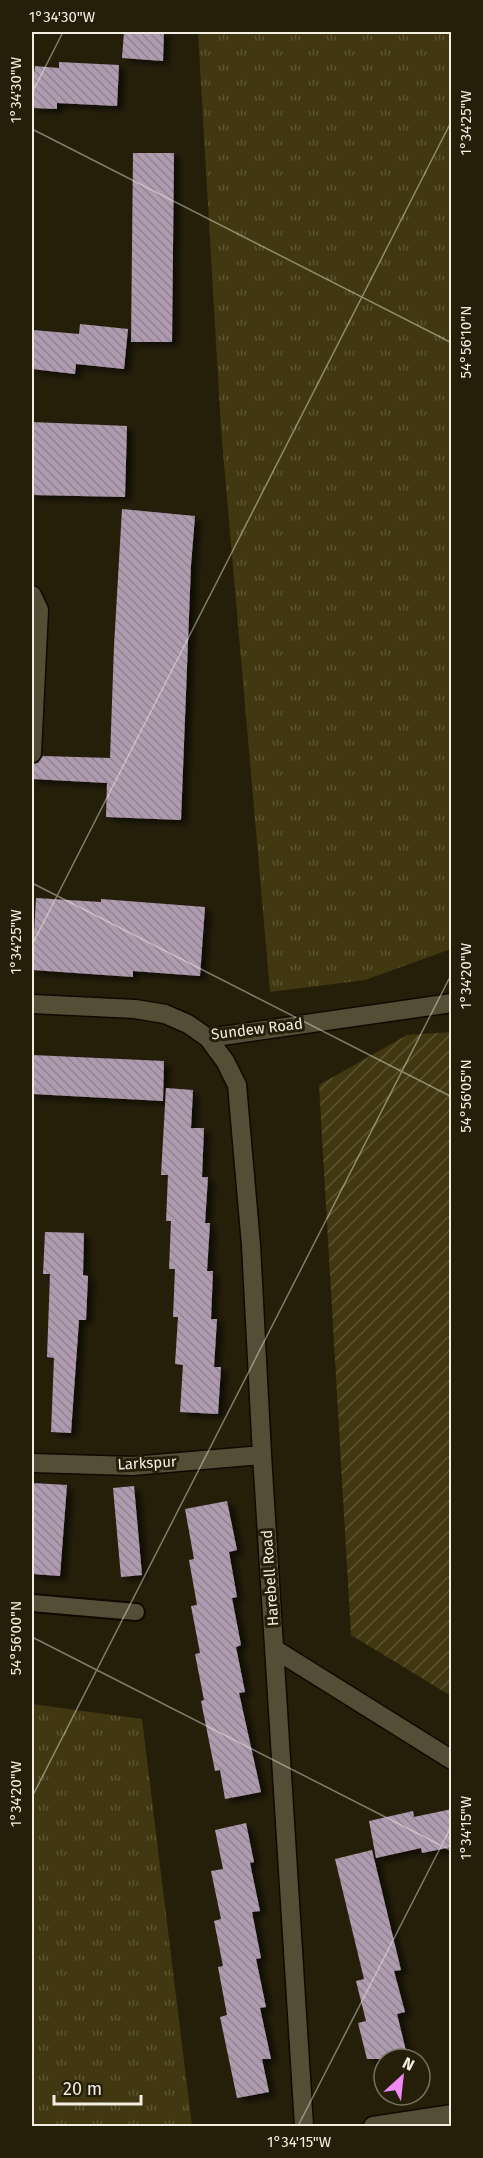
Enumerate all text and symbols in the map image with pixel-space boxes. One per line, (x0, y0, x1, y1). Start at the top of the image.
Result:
text: 1°34'30"W (29, 8, 96, 26)
text: 1°34'30"W (7, 56, 25, 123)
text: 1°34'25"W (457, 90, 475, 156)
text: 54°56'10"N (457, 306, 475, 378)
text: 1°34'25"W (7, 909, 25, 975)
text: 1°34'20"W (457, 942, 475, 1009)
street label: Sundew Road (210, 1014, 304, 1044)
text: 54°56'05"N (457, 1059, 475, 1133)
street label: Larkspur (117, 1452, 177, 1474)
street label: Harebell Road (258, 1529, 282, 1627)
text: 54°56'00"N (7, 1601, 25, 1675)
text: 1°34'20"W (7, 1760, 25, 1827)
text: 1°34'15"W (457, 1795, 475, 1860)
north arrow (372, 2047, 432, 2107)
text: N (400, 2053, 418, 2075)
scale bar (54, 2068, 141, 2106)
text: 20 m (63, 2078, 102, 2100)
text: 1°34'15"W (267, 2133, 332, 2151)

